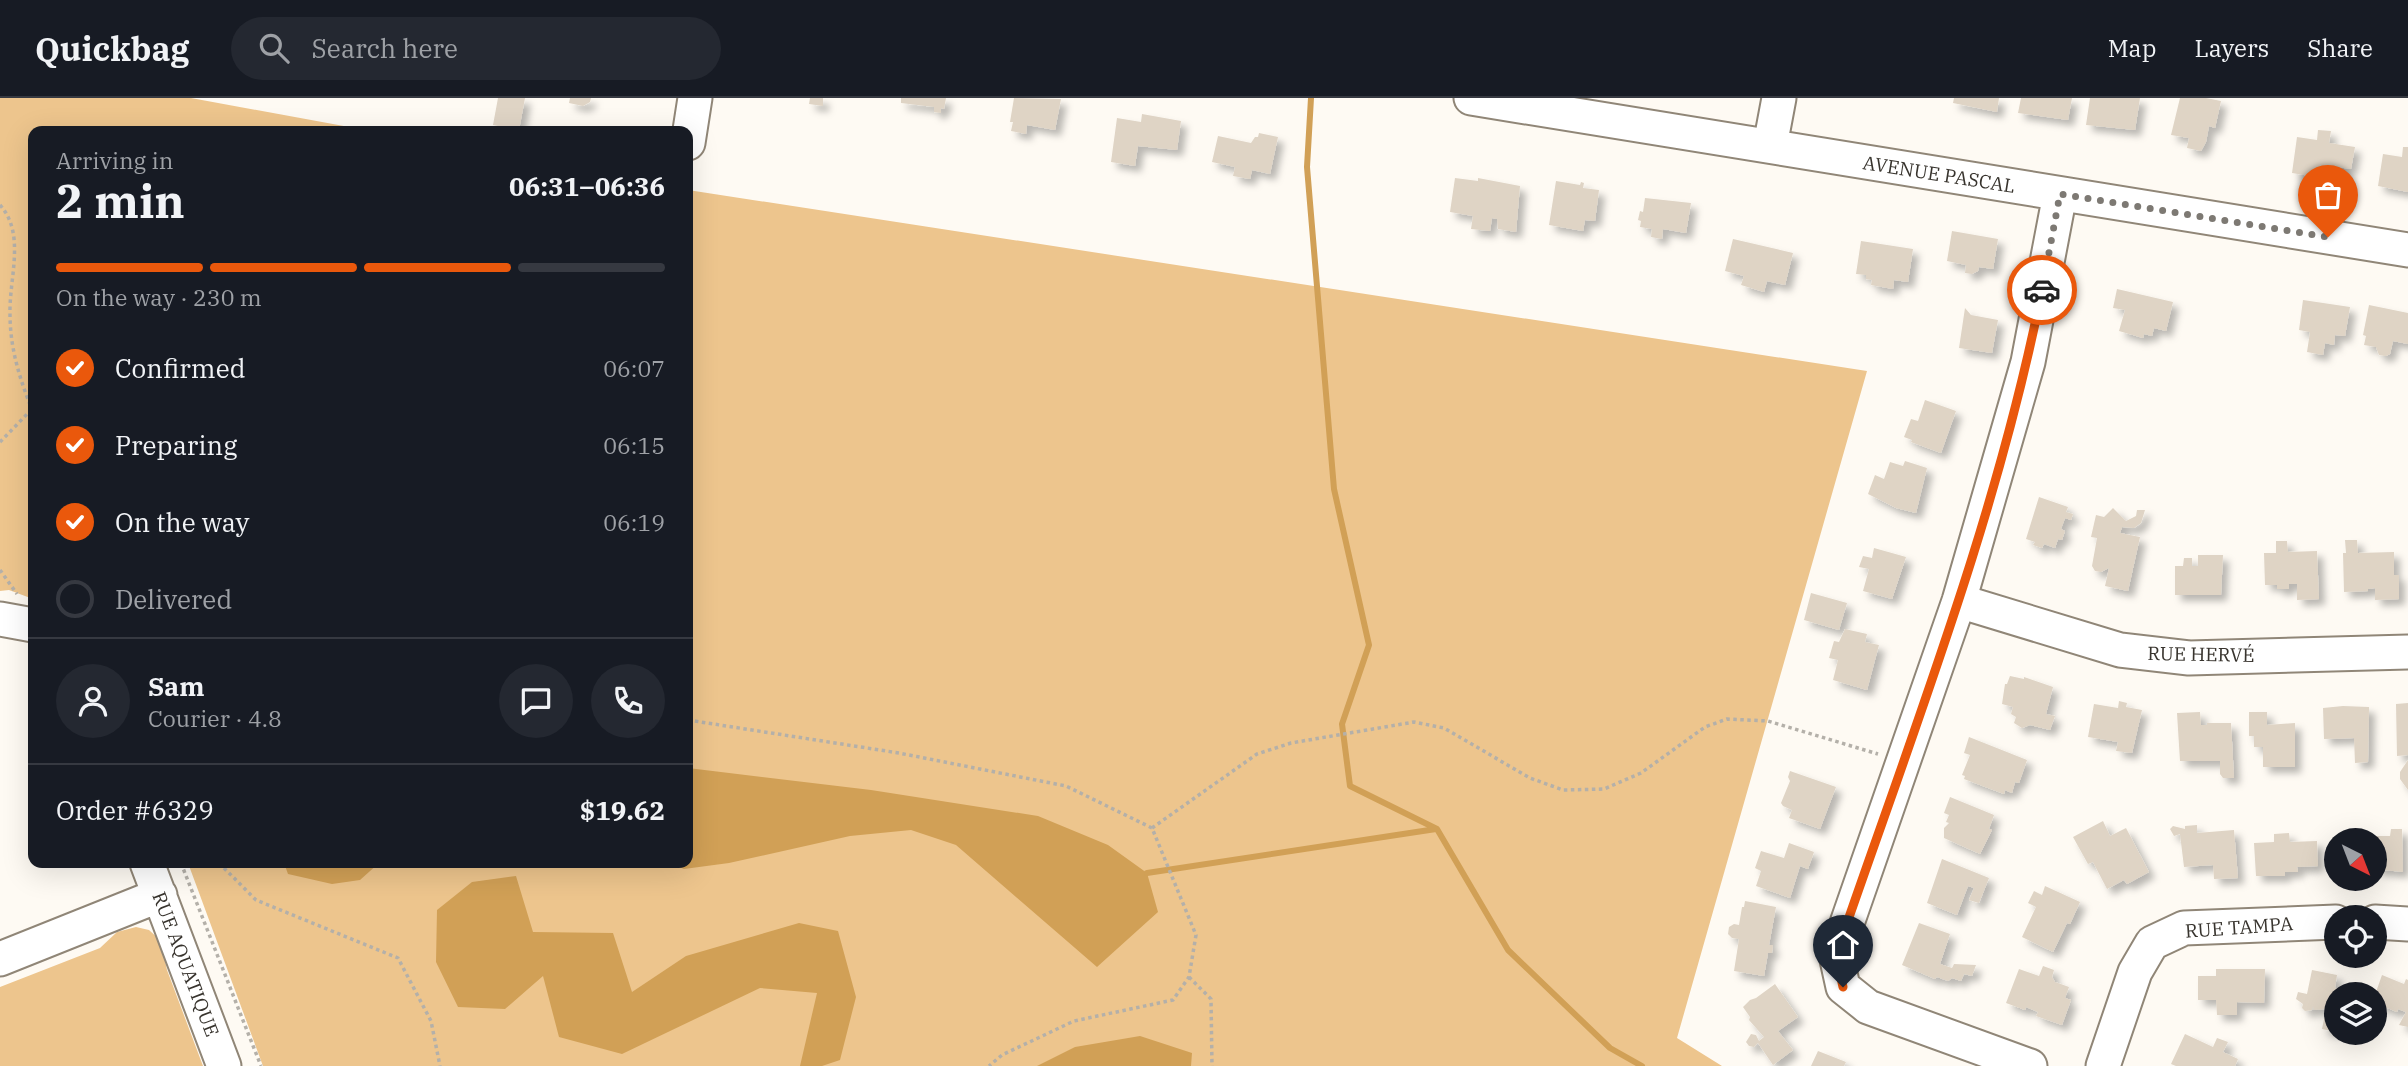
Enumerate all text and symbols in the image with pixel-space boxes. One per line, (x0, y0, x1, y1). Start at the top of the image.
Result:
search box (231, 17, 721, 80)
text: Quickbag (35, 27, 189, 70)
icon: search (255, 29, 293, 67)
text: Search here (311, 31, 458, 65)
text: Map (2108, 32, 2156, 64)
text: Layers (2194, 32, 2269, 64)
text: Share (2307, 32, 2373, 64)
text: Arriving in (56, 145, 173, 175)
street label: AVENUE PASCAL (1861, 150, 2017, 198)
pin (2298, 165, 2358, 237)
text: 06:31–06:36 (509, 169, 665, 203)
text: 2 min (56, 171, 185, 231)
icon: bag (2309, 176, 2347, 214)
courier (2007, 255, 2077, 325)
icon: car (2023, 271, 2061, 309)
text: On the way · 230 m (56, 282, 262, 312)
icon: check (56, 349, 94, 387)
text: Confirmed (115, 351, 246, 385)
text: 06:07 (603, 353, 665, 383)
icon: check (56, 426, 94, 464)
text: Preparing (115, 428, 237, 462)
text: 06:15 (603, 430, 665, 460)
icon: check (56, 503, 94, 541)
text: On the way (115, 505, 249, 539)
text: 06:19 (603, 507, 665, 537)
text: Delivered (115, 582, 232, 616)
street label: RUE HERVÉ (2147, 641, 2255, 667)
button: person (56, 664, 130, 738)
button: chat (499, 664, 573, 738)
button: phone (591, 664, 665, 738)
text: Sam (148, 669, 204, 703)
text: Courier · 4.8 (148, 703, 282, 733)
text: Order #6329 (56, 793, 214, 827)
text: $19.62 (580, 793, 665, 827)
north arrow (2324, 828, 2387, 891)
map controls (2324, 828, 2387, 1045)
street label: RUE AQUATIQUE (147, 888, 225, 1040)
button: locate (2324, 905, 2387, 968)
street label: RUE TAMPA (2184, 911, 2294, 943)
pin (1813, 915, 1873, 987)
icon: home (1824, 926, 1862, 964)
button: layers (2324, 982, 2387, 1045)

